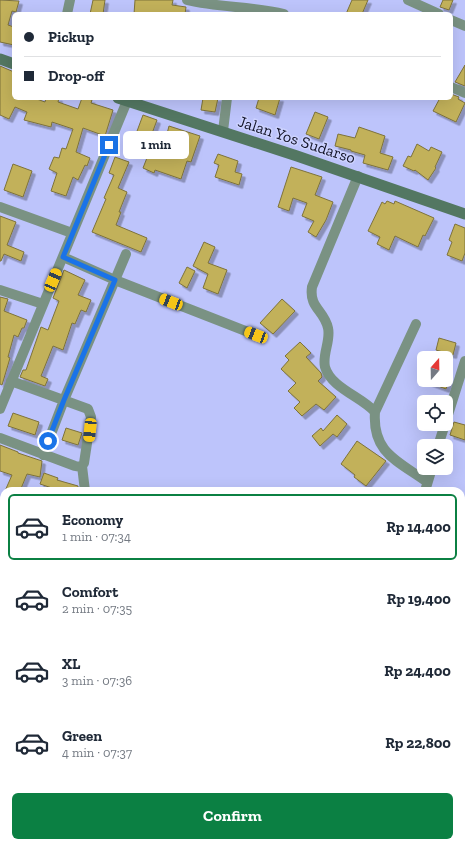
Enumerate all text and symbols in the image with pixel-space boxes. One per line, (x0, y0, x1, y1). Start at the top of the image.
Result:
text: Pickup (48, 28, 94, 46)
text: Drop-off (48, 67, 104, 85)
street label: Jalan Yos Sudarso (236, 112, 358, 167)
callout: 1 min (123, 131, 189, 159)
route end (100, 136, 118, 154)
text: 1 min (141, 137, 171, 152)
car (43, 267, 63, 293)
car (158, 292, 184, 312)
car (243, 325, 269, 345)
north arrow (417, 351, 453, 387)
map controls (417, 351, 453, 475)
button: locate (417, 395, 453, 431)
car (83, 417, 97, 443)
route start (39, 432, 57, 450)
button: layers (417, 439, 453, 475)
icon: car (14, 509, 50, 545)
text: Economy (62, 511, 123, 529)
text: Rp 14,400 (386, 518, 451, 536)
text: 1 min · 07:34 (62, 529, 131, 544)
icon: car (14, 581, 50, 617)
text: Comfort (62, 583, 118, 601)
text: Rp 19,400 (387, 590, 451, 608)
text: 2 min · 07:35 (62, 601, 132, 616)
icon: car (14, 653, 50, 689)
text: XL (62, 655, 80, 673)
text: Rp 24,400 (384, 662, 451, 680)
text: 3 min · 07:36 (62, 673, 132, 688)
icon: car (14, 725, 50, 761)
text: Green (62, 727, 102, 745)
text: Rp 22,800 (385, 734, 451, 752)
text: 4 min · 07:37 (62, 745, 132, 760)
button: Confirm (12, 793, 453, 839)

